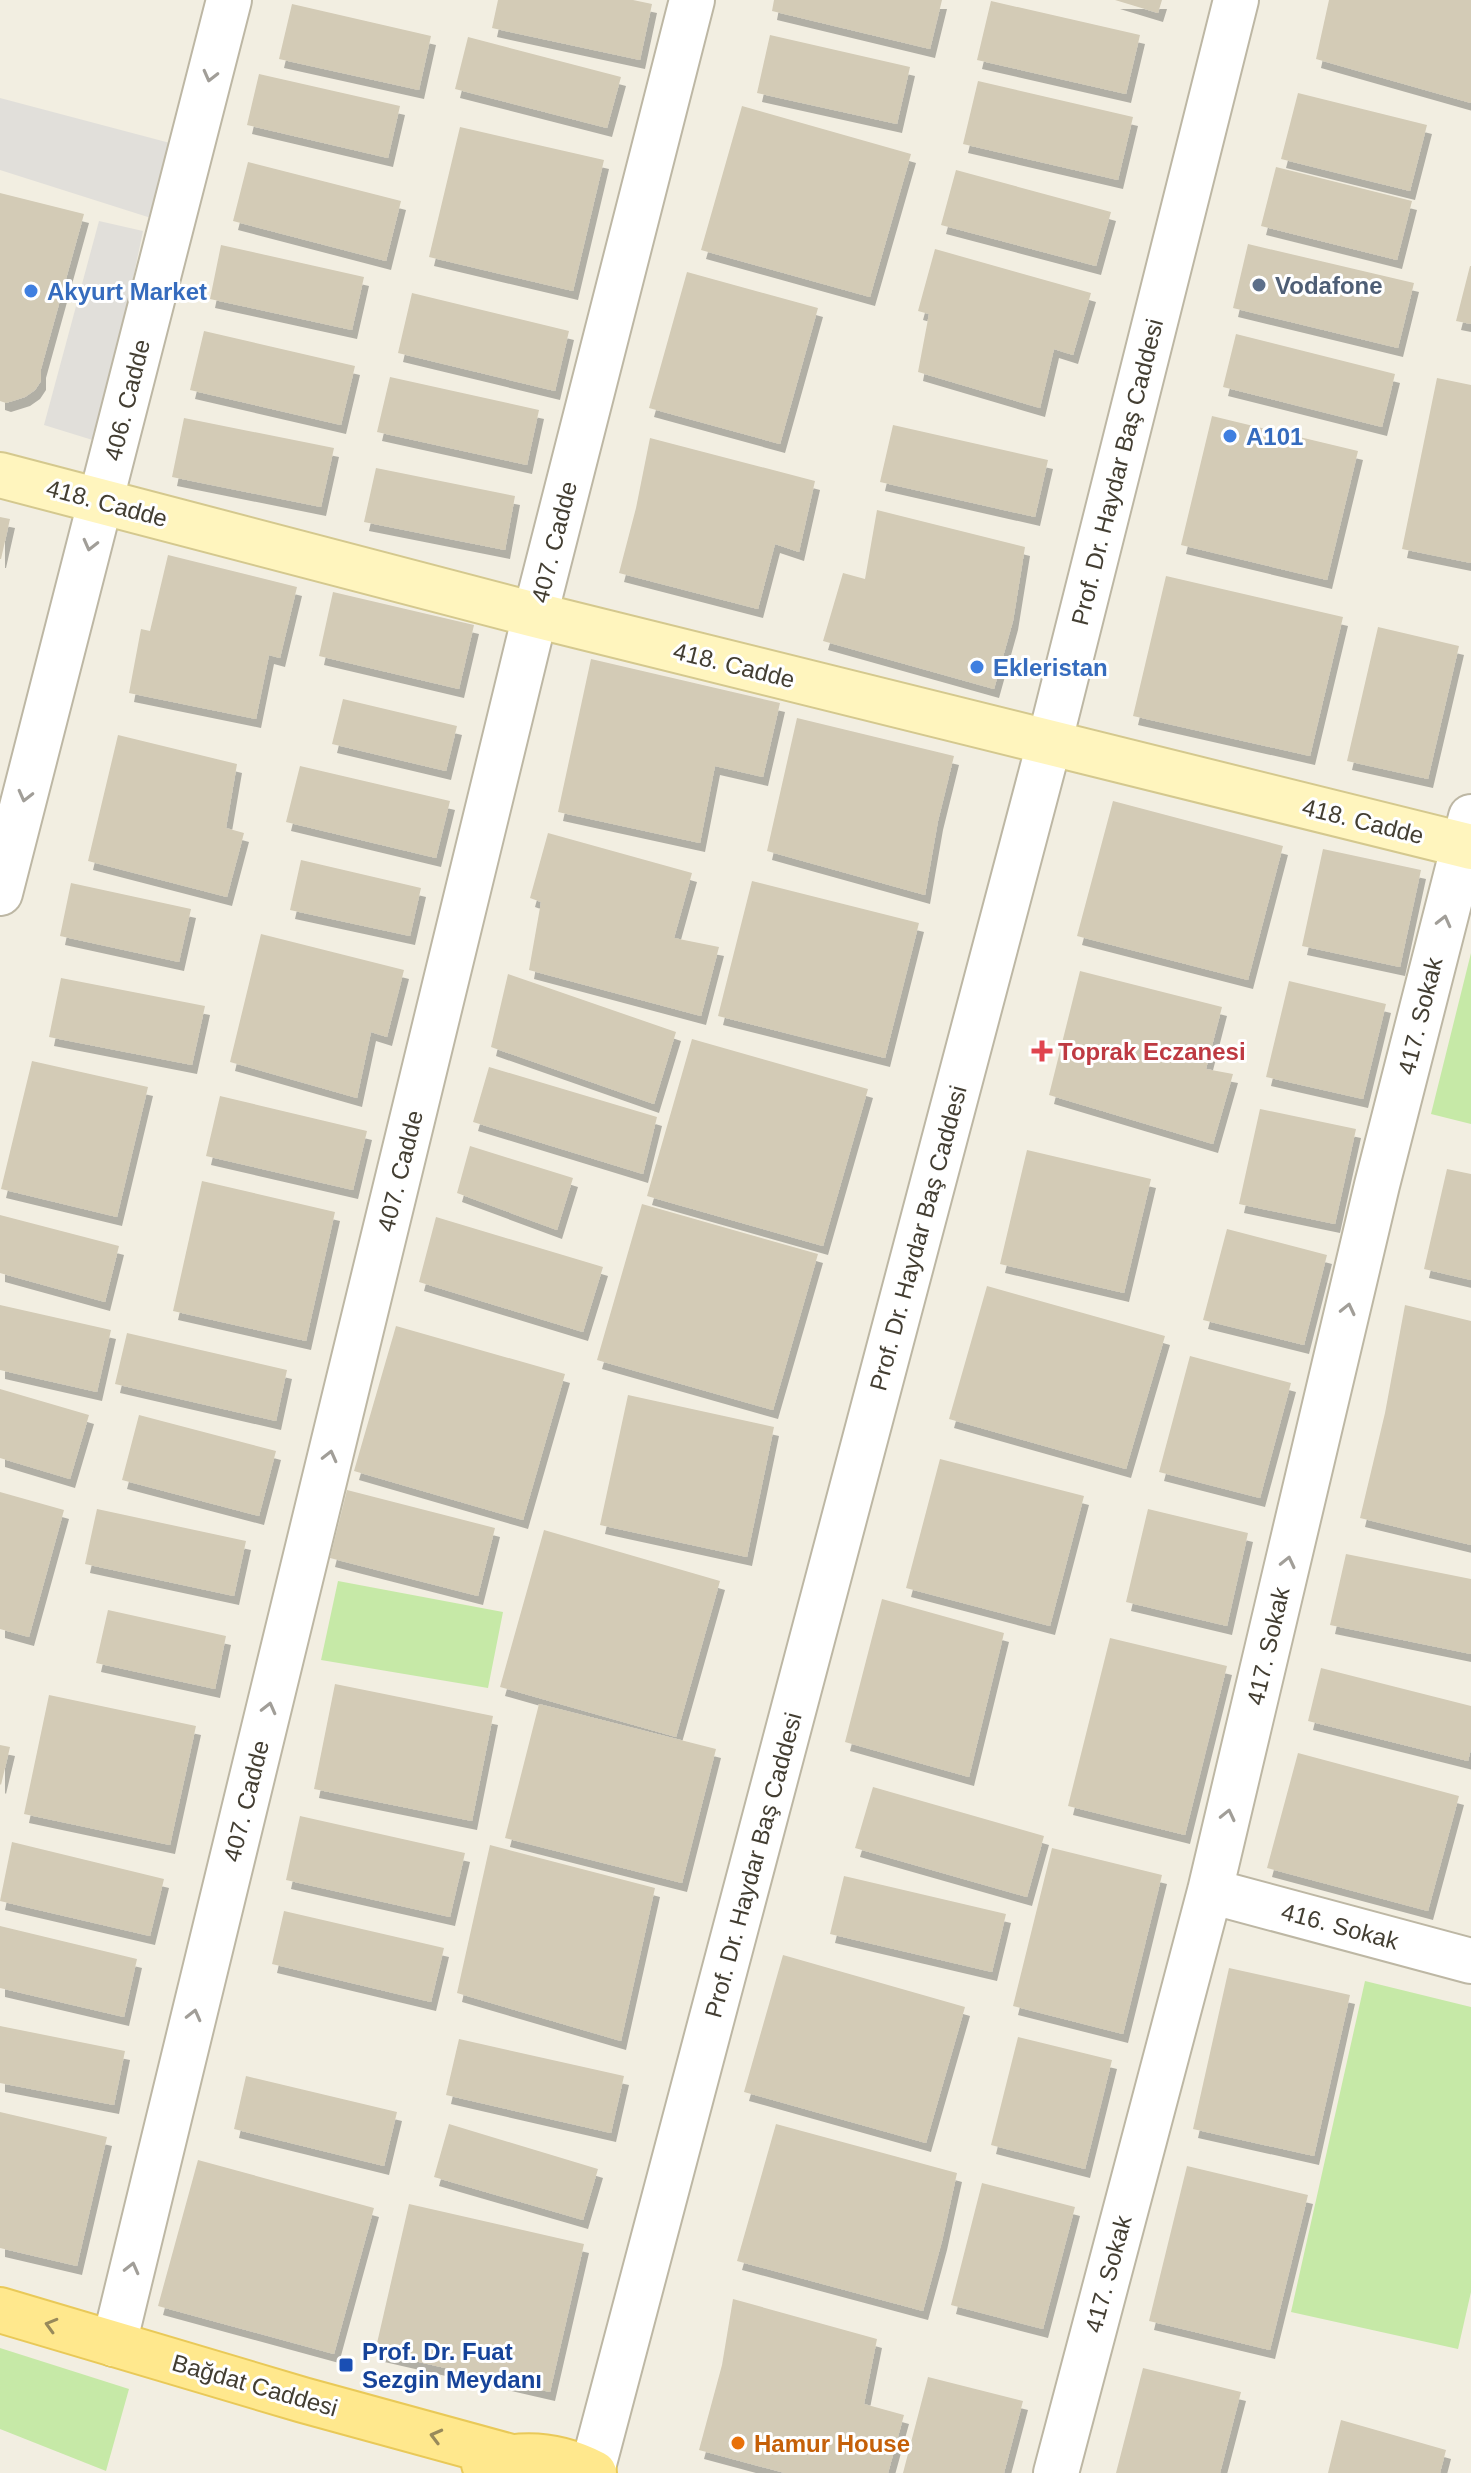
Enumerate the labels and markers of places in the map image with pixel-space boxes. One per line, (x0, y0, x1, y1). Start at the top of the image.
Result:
place label: Vodafone (1275, 272, 1383, 299)
marker: Vodafone (1250, 276, 1268, 294)
place label: Akyurt Market (47, 278, 207, 305)
marker: Akyurt Market (22, 282, 40, 300)
place label: A101 (1246, 423, 1303, 450)
marker: A101 (1221, 427, 1239, 445)
place label: Ekleristan (993, 654, 1108, 681)
marker: Ekleristan (968, 658, 986, 676)
place label: Toprak Eczanesi (1058, 1038, 1246, 1065)
marker: Toprak Eczanesi (1033, 1042, 1051, 1060)
place label: Prof. Dr. Fuat Sezgin Meydanı (362, 2338, 542, 2393)
marker: Prof. Dr. Fuat Sezgin Meydanı (337, 2356, 355, 2374)
place label: Hamur House (754, 2430, 910, 2457)
marker: Hamur House (729, 2434, 747, 2452)

